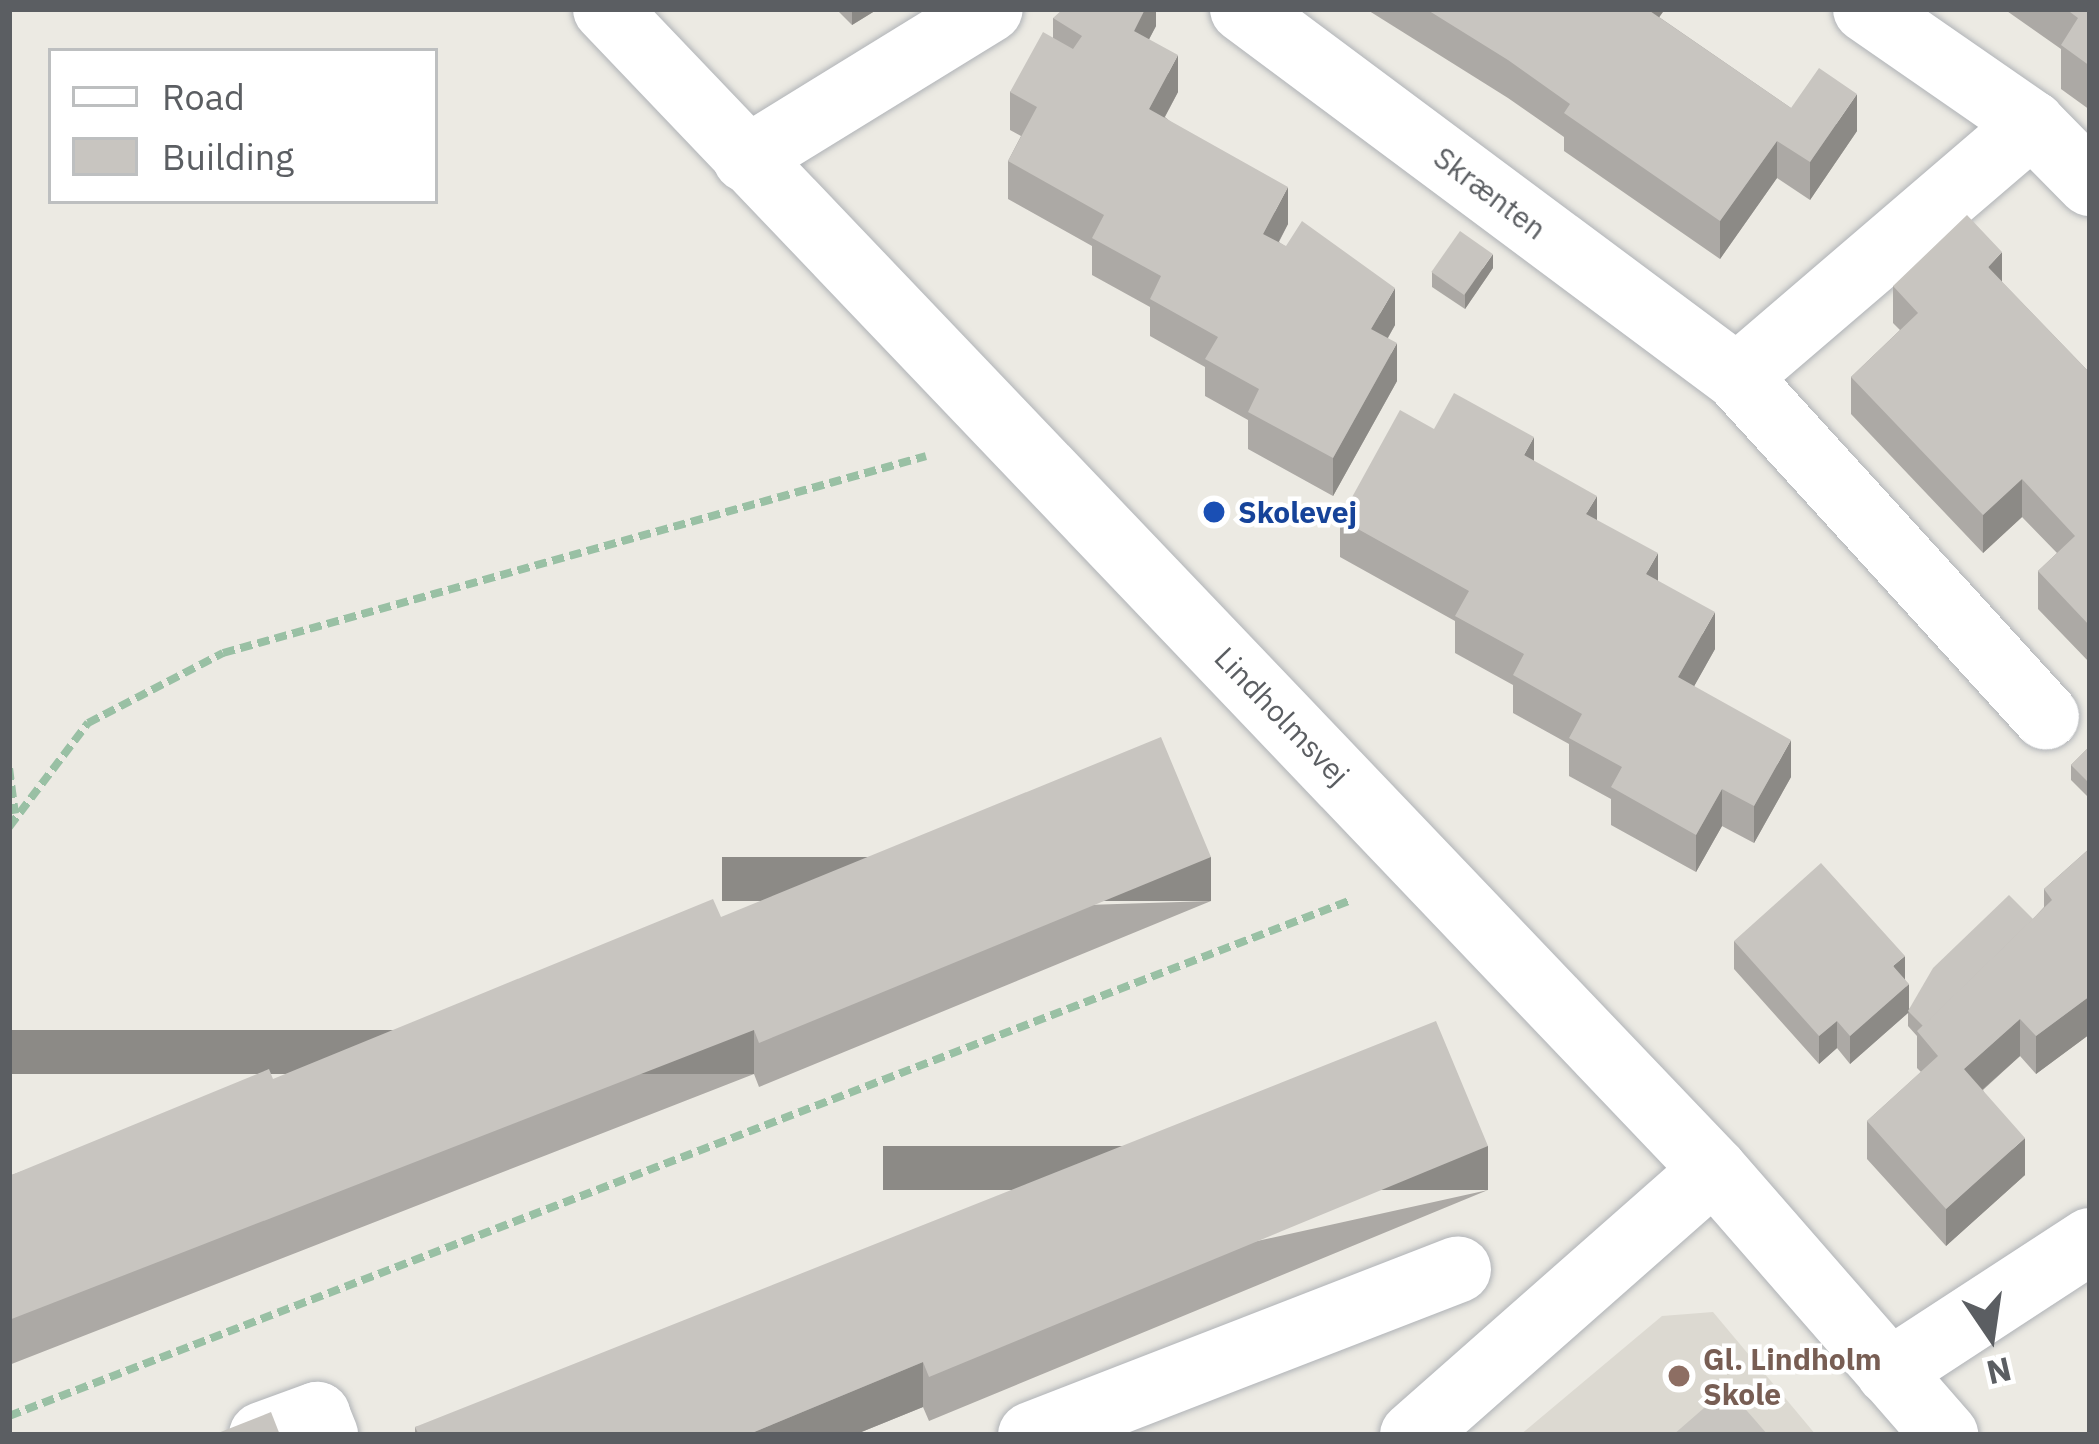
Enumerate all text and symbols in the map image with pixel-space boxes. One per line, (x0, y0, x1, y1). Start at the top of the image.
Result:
legend (48, 48, 438, 204)
text: Road (162, 73, 245, 120)
text: Building (162, 133, 294, 180)
street label: Skrænten (1427, 139, 1553, 247)
place label: Skolevej (1238, 494, 1357, 530)
marker: Skolevej (1201, 499, 1227, 525)
street label: Lindholmsvej (1207, 640, 1357, 792)
north arrow (1931, 1276, 2051, 1396)
place label: Gl. Lindholm Skole (1703, 1341, 1882, 1412)
text: N (1983, 1348, 2016, 1395)
marker: Gl. Lindholm Skole (1666, 1363, 1692, 1389)

